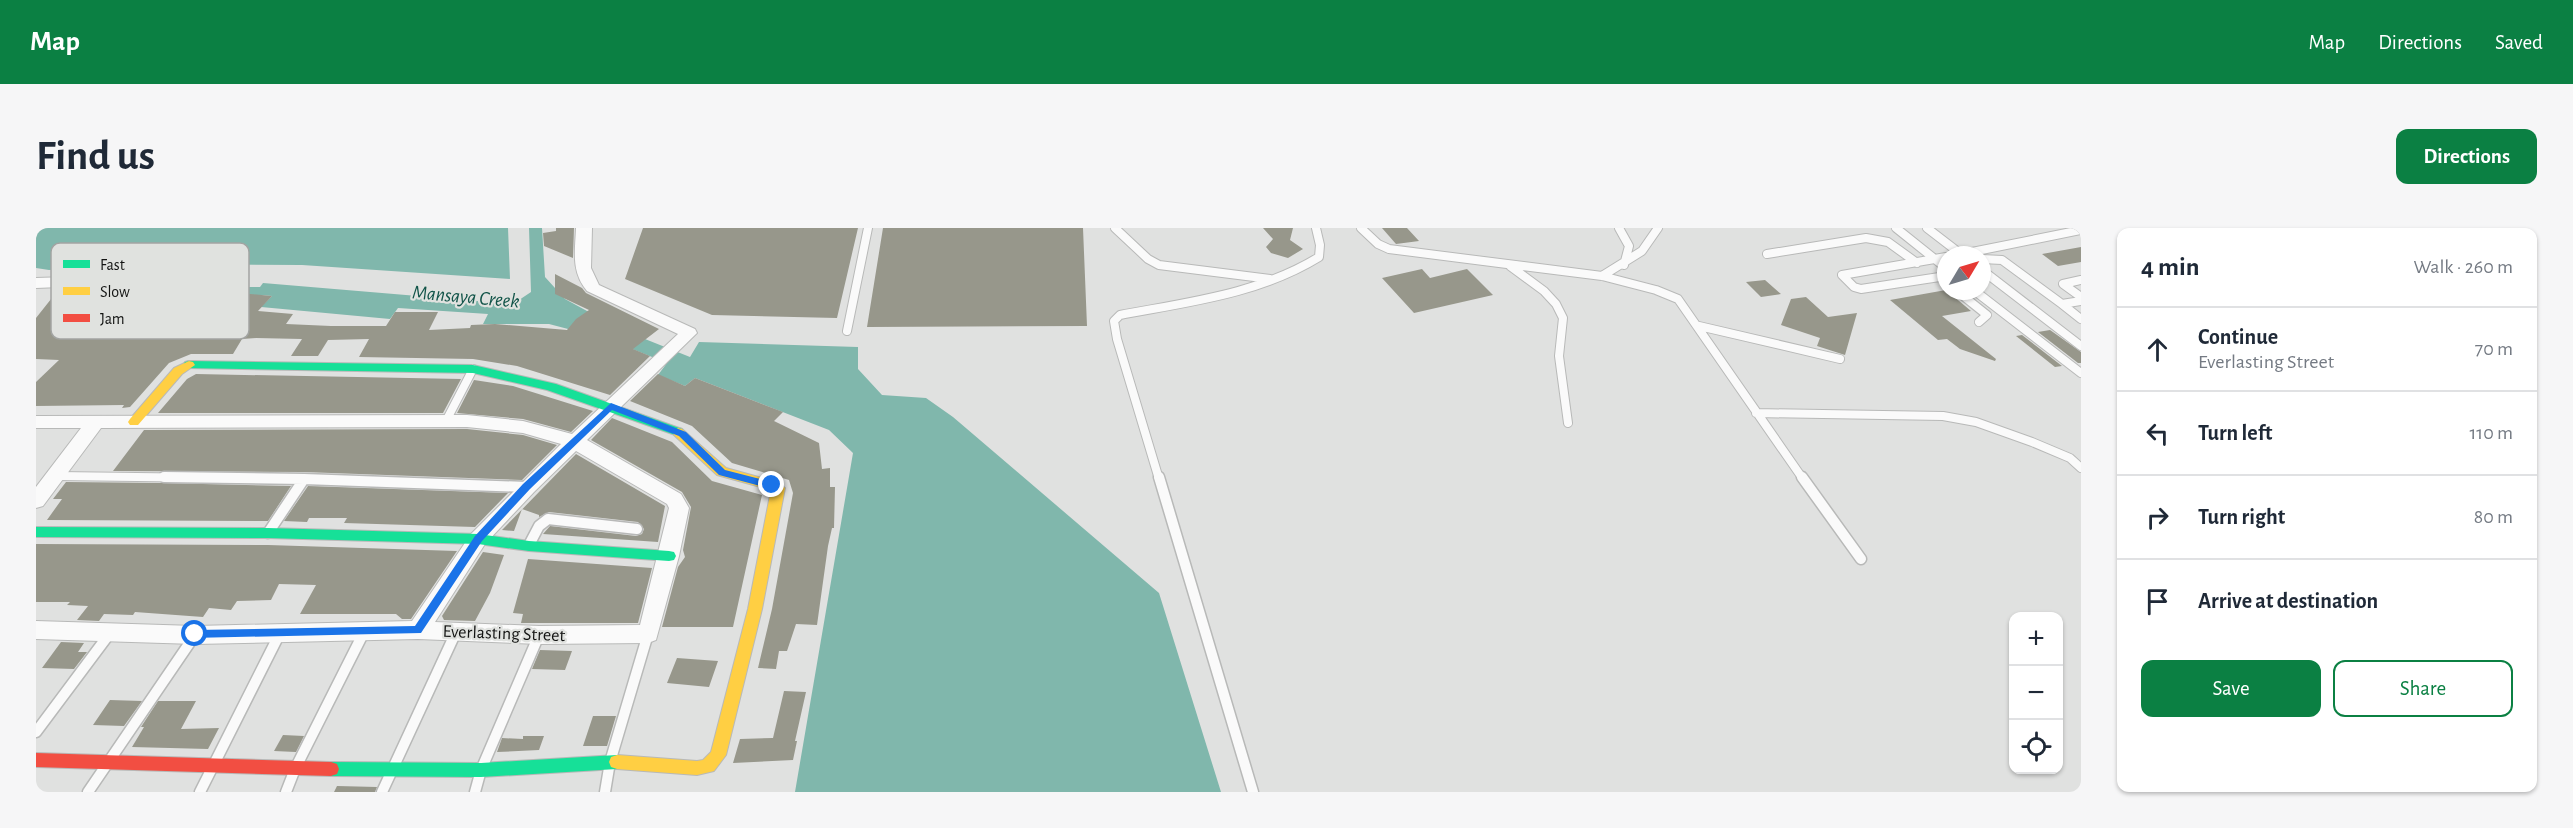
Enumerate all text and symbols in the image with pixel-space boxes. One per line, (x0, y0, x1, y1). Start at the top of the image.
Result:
text: Map (30, 28, 80, 56)
text: Map (2309, 32, 2345, 53)
text: Directions (2378, 32, 2462, 53)
text: Saved (2495, 32, 2543, 53)
button: Directions (2396, 129, 2537, 184)
text: Find us (36, 135, 155, 177)
legend (51, 243, 249, 339)
north arrow (1937, 246, 1991, 300)
text: 4 min (2141, 254, 2200, 280)
text: Fast (100, 257, 125, 273)
text: Walk · 260 m (2413, 257, 2513, 277)
water label: Mansaya Creek (411, 282, 520, 312)
text: Slow (100, 284, 130, 300)
text: Jam (100, 311, 125, 327)
text: Continue (2198, 326, 2278, 348)
icon: ahead (2141, 333, 2174, 366)
text: 70 m (2475, 339, 2513, 359)
text: Everlasting Street (2198, 352, 2334, 372)
icon: left (2141, 417, 2174, 450)
text: Turn left (2198, 422, 2272, 444)
text: 110 m (2469, 423, 2513, 443)
route end (758, 471, 784, 497)
icon: right (2141, 501, 2174, 534)
text: Turn right (2198, 506, 2285, 528)
text: 80 m (2474, 507, 2513, 527)
icon: arrive (2141, 585, 2174, 618)
text: Arrive at destination (2198, 590, 2378, 612)
map controls (2009, 612, 2063, 774)
button: + (2009, 612, 2063, 666)
route start (181, 620, 207, 646)
street label: Everlasting Street (442, 623, 566, 645)
button: Save (2141, 660, 2321, 717)
button: Share (2333, 660, 2513, 717)
button: − (2009, 666, 2063, 720)
button: locate (2009, 720, 2063, 774)

